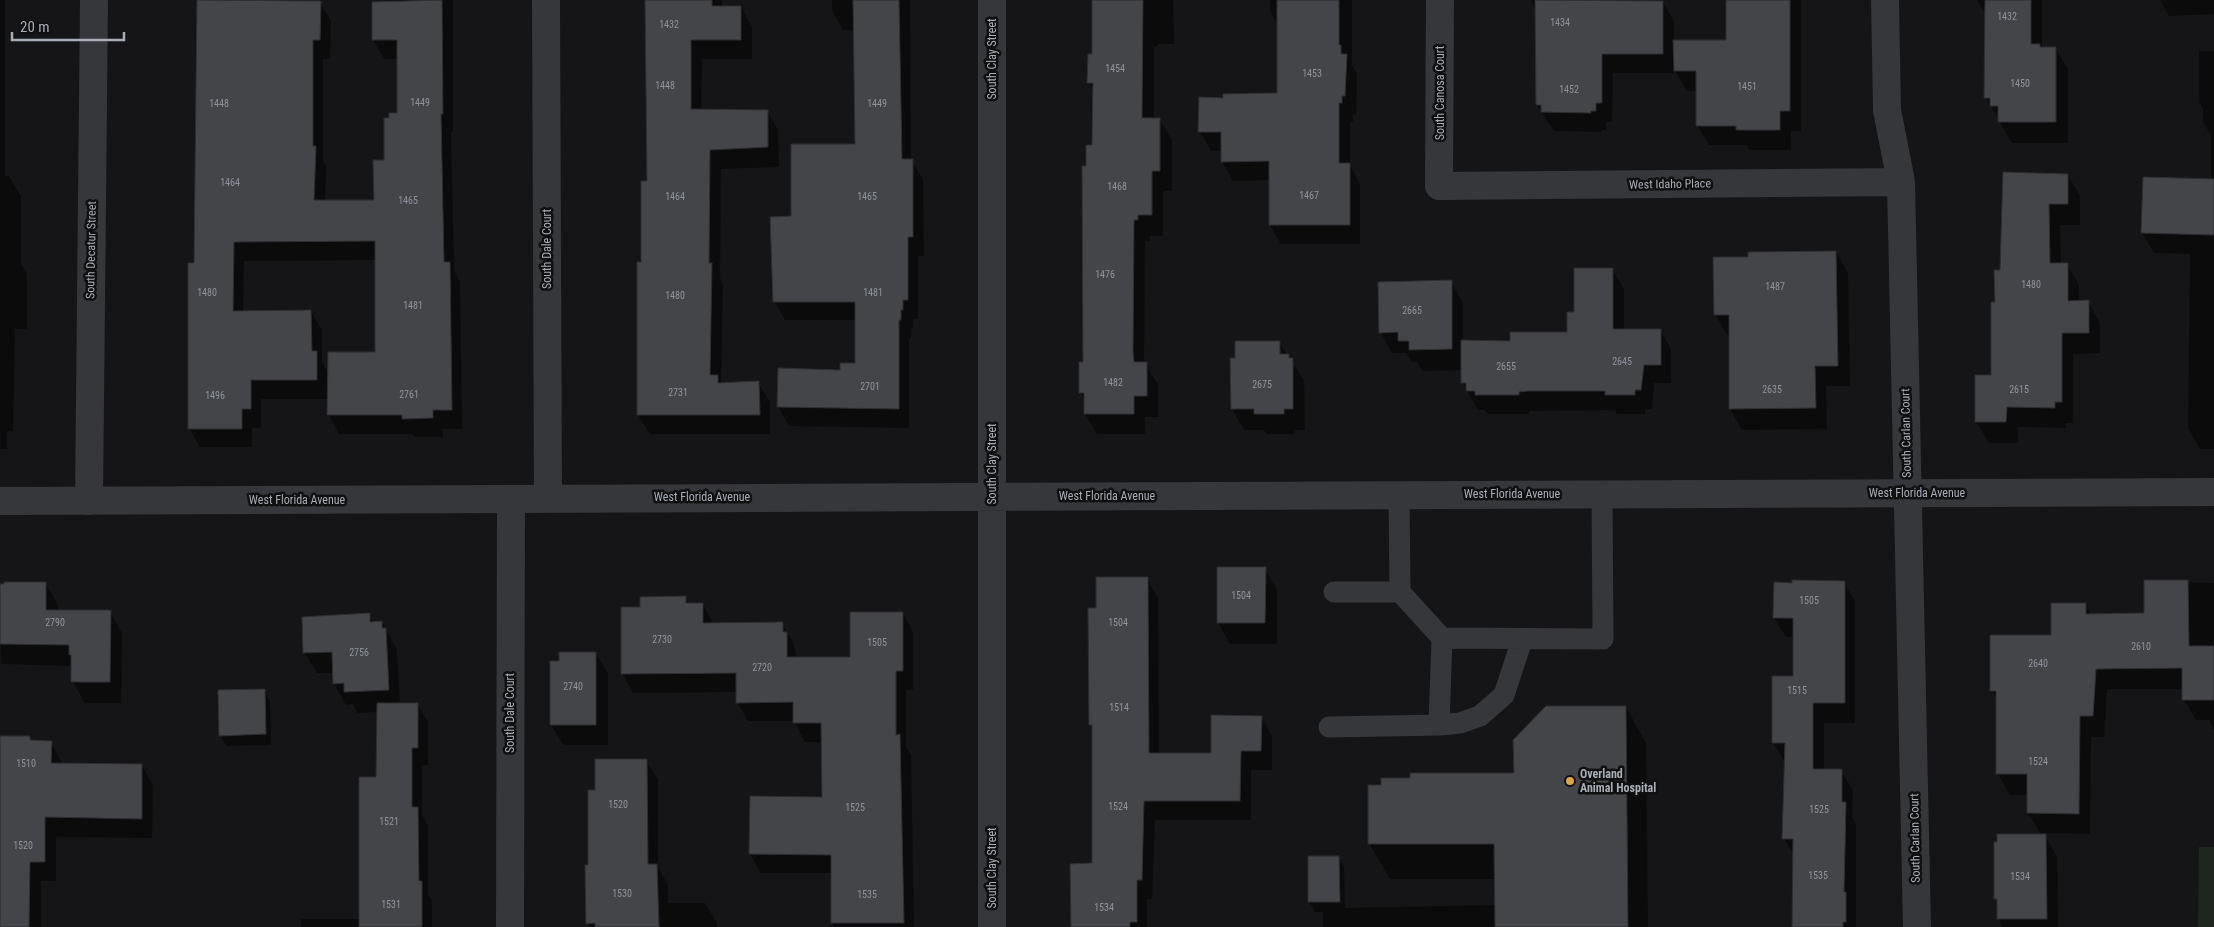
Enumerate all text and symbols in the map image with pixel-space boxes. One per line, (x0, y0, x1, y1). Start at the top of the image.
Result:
scale bar (12, 10, 125, 42)
house number: 1432 (1997, 11, 2017, 22)
house number: 1434 (1550, 17, 1570, 28)
text: 20 m (20, 18, 50, 36)
street label: South Clay Street (985, 18, 999, 100)
house number: 1432 (659, 19, 679, 30)
street label: South Canosa Court (1433, 45, 1447, 140)
house number: 1454 (1105, 63, 1125, 74)
house number: 1453 (1302, 68, 1322, 79)
house number: 1450 (2010, 78, 2030, 89)
house number: 1448 (655, 80, 675, 91)
house number: 1451 (1737, 81, 1757, 92)
house number: 1452 (1559, 84, 1579, 95)
house number: 1449 (410, 97, 430, 108)
house number: 1448 (209, 98, 229, 109)
house number: 1449 (867, 98, 887, 109)
street label: West Idaho Place (1629, 176, 1711, 192)
house number: 1464 (220, 177, 240, 188)
house number: 1468 (1107, 181, 1127, 192)
house number: 1467 (1299, 190, 1319, 201)
house number: 1464 (665, 191, 685, 202)
house number: 1465 (857, 191, 877, 202)
house number: 1465 (398, 195, 418, 206)
street label: South Decatur Street (83, 201, 99, 299)
street label: South Dale Court (540, 209, 554, 289)
house number: 1476 (1095, 269, 1115, 280)
house number: 1480 (2021, 279, 2041, 290)
house number: 1487 (1765, 281, 1785, 292)
house number: 1480 (197, 287, 217, 298)
house number: 1481 (863, 287, 883, 298)
house number: 1480 (665, 290, 685, 301)
house number: 1481 (403, 300, 423, 311)
house number: 2665 (1402, 305, 1422, 316)
house number: 2645 (1612, 356, 1632, 367)
house number: 2655 (1496, 361, 1516, 372)
house number: 1482 (1103, 377, 1123, 388)
house number: 2675 (1252, 379, 1272, 390)
house number: 2701 (860, 381, 880, 392)
house number: 2635 (1762, 384, 1782, 395)
house number: 2615 (2009, 384, 2029, 395)
house number: 2731 (668, 387, 688, 398)
street label: South Carlan Court (1898, 388, 1914, 478)
house number: 2761 (399, 389, 419, 400)
house number: 1496 (205, 390, 225, 401)
street label: South Clay Street (985, 423, 999, 505)
street label: West Florida Avenue (1869, 486, 1966, 500)
street label: West Florida Avenue (1464, 487, 1561, 501)
street label: West Florida Avenue (1059, 489, 1156, 503)
street label: West Florida Avenue (654, 490, 751, 504)
street label: West Florida Avenue (249, 493, 346, 507)
house number: 1504 (1231, 590, 1251, 601)
house number: 1505 (1799, 595, 1819, 606)
house number: 2790 (45, 617, 65, 628)
house number: 1504 (1108, 617, 1128, 628)
house number: 2730 (652, 634, 672, 645)
house number: 1505 (867, 637, 887, 648)
house number: 2610 (2131, 641, 2151, 652)
house number: 2756 (349, 647, 369, 658)
house number: 2640 (2028, 658, 2048, 669)
house number: 2720 (752, 662, 772, 673)
street label: South Dale Court (503, 673, 517, 753)
house number: 2740 (563, 681, 583, 692)
house number: 1515 (1787, 685, 1807, 696)
house number: 1514 (1109, 702, 1129, 713)
house number: 1524 (2028, 756, 2048, 767)
house number: 1510 (16, 758, 36, 769)
place label: Overland Animal Hospital (1580, 767, 1656, 795)
marker: Overland Animal Hospital (1564, 775, 1576, 787)
street label: South Carlan Court (1907, 793, 1923, 883)
house number: 1520 (608, 799, 628, 810)
house number: 1524 (1108, 801, 1128, 812)
house number: 1525 (845, 802, 865, 813)
house number: 1525 (1809, 804, 1829, 815)
house number: 1521 (379, 816, 399, 827)
street label: South Clay Street (985, 827, 999, 909)
house number: 1520 (13, 840, 33, 851)
house number: 1535 (1808, 870, 1828, 881)
house number: 1534 (2010, 871, 2030, 882)
house number: 1530 (612, 888, 632, 899)
house number: 1535 (857, 889, 877, 900)
house number: 1531 (381, 899, 401, 910)
house number: 1534 (1094, 902, 1114, 913)

